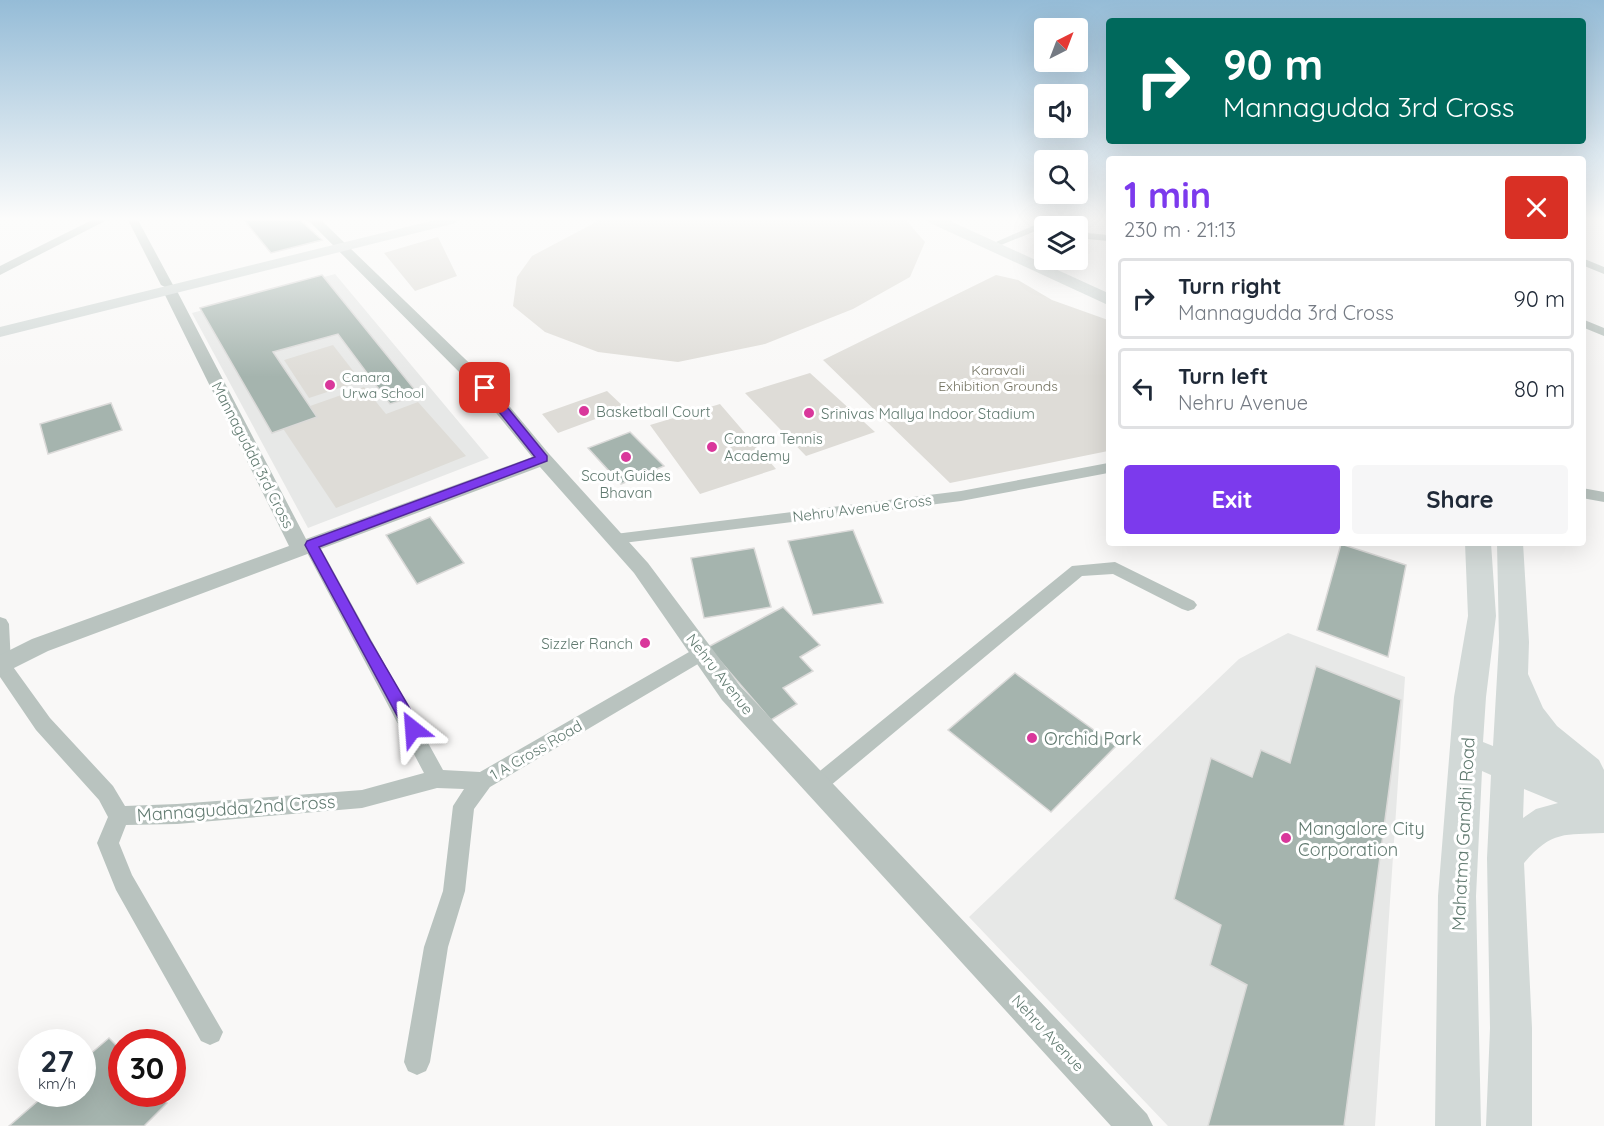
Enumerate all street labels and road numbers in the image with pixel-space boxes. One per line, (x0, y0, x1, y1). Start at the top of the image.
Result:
street label: Mannagudda 3rd Cross (208, 379, 298, 531)
street label: Nehru Avenue Cross (791, 490, 933, 526)
street label: Nehru Avenue (682, 630, 758, 718)
street label: 1 A Cross Road (487, 716, 585, 784)
street label: Mahatma Gandhi Road (1446, 737, 1480, 931)
street label: Mannagudda 2nd Cross (136, 790, 336, 826)
street label: Nehru Avenue (1008, 991, 1088, 1075)

